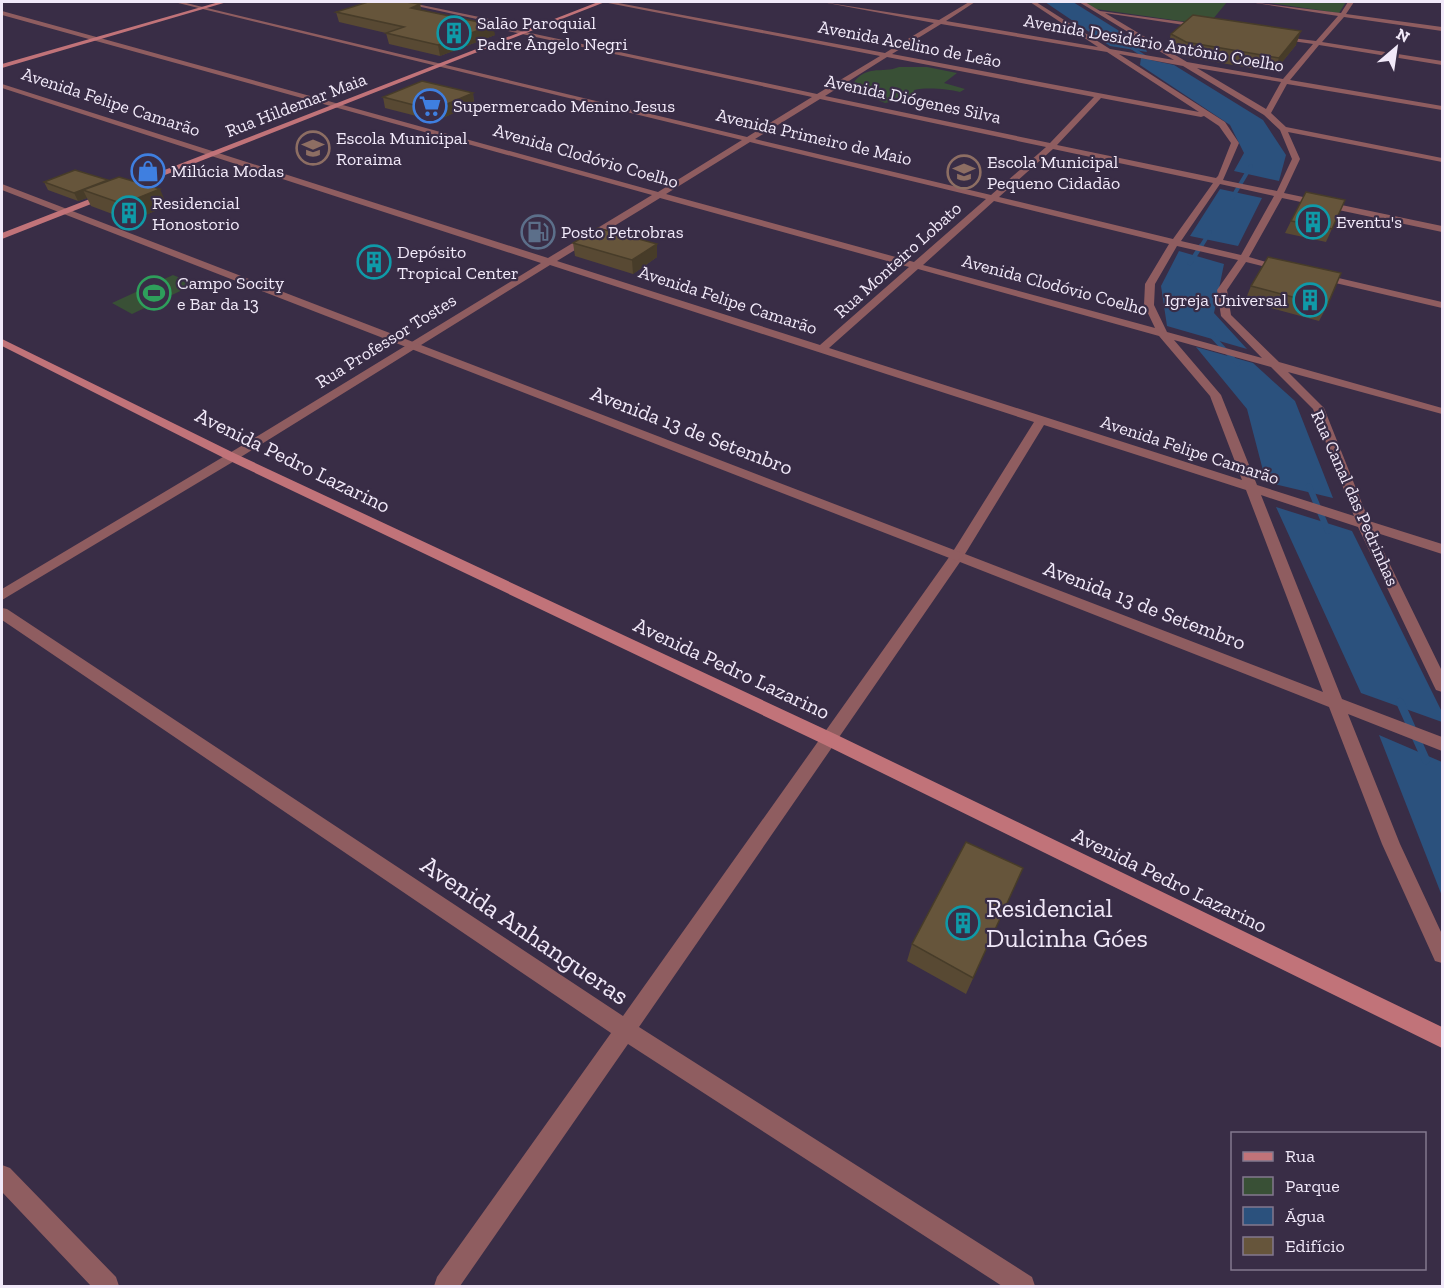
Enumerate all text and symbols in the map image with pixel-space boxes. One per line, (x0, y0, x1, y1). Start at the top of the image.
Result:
street label: Avenida Desidério Antônio Coelho (1022, 9, 1286, 77)
place label: Salão Paroquial Padre Ângelo Negri (477, 12, 628, 55)
building icon: Salão Paroquial Padre Ângelo Negri (436, 15, 472, 51)
street label: Avenida Acelino de Leão (817, 15, 1003, 73)
north arrow (1366, 18, 1426, 78)
text: N (1393, 24, 1413, 47)
street label: Avenida Felipe Camarão (19, 63, 203, 141)
street label: Rua Hildemar Maia (222, 68, 370, 142)
street label: Avenida Diógenes Silva (823, 70, 1003, 128)
supermarket icon: Supermercado Menino Jesus (412, 88, 448, 124)
place label: Supermercado Menino Jesus (453, 95, 675, 117)
street label: Avenida Primeiro de Maio (714, 104, 914, 170)
street label: Avenida Clodóvio Coelho (491, 119, 681, 193)
place label: Escola Municipal Roraima (336, 127, 468, 170)
school or university icon: Escola Municipal Roraima (295, 130, 331, 166)
place label: Escola Municipal Pequeno Cidadão (987, 151, 1120, 194)
shop icon: Milúcia Modas (130, 153, 166, 189)
school or university icon: Escola Municipal Pequeno Cidadão (946, 154, 982, 190)
place label: Milúcia Modas (171, 160, 284, 182)
place label: Residencial Honostorio (152, 192, 240, 235)
building icon: Residencial Honostorio (111, 195, 147, 231)
street label: Rua Monteiro Lobato (830, 197, 966, 323)
building icon: Eventu's (1295, 204, 1331, 240)
place label: Eventu's (1336, 211, 1402, 233)
fuel station icon: Posto Petrobras (520, 214, 556, 250)
place label: Posto Petrobras (561, 221, 684, 243)
place label: Depósito Tropical Center (397, 241, 519, 284)
building icon: Depósito Tropical Center (356, 244, 392, 280)
street label: Avenida Clodóvio Coelho (960, 250, 1150, 320)
street label: Avenida Felipe Camarão (636, 261, 820, 339)
place label: Campo Socity e Bar da 13 (177, 272, 285, 315)
sports icon: Campo Socity e Bar da 13 (136, 275, 172, 311)
building icon: Igreja Universal (1292, 282, 1328, 318)
street label: Rua Professor Tostes (312, 289, 460, 393)
place label: Igreja Universal (1165, 289, 1287, 311)
street label: Avenida 13 de Setembro (588, 380, 796, 480)
street label: Avenida Pedro Lazarino (192, 402, 394, 518)
street label: Rua Canal das Pedrinhas (1306, 406, 1404, 590)
street label: Avenida Felipe Camarão (1098, 411, 1282, 489)
street label: Avenida 13 de Setembro (1041, 555, 1249, 655)
street label: Avenida Pedro Lazarino (630, 612, 834, 724)
street label: Avenida Pedro Lazarino (1069, 822, 1271, 938)
street label: Avenida Anhangueras (415, 848, 635, 1012)
place label: Residencial Dulcinha Góes (986, 892, 1148, 954)
building icon: Residencial Dulcinha Góes (945, 905, 981, 941)
legend (1231, 1132, 1426, 1270)
text: Rua (1285, 1145, 1315, 1167)
text: Parque (1285, 1175, 1340, 1197)
text: Água (1285, 1205, 1325, 1227)
text: Edifício (1285, 1235, 1345, 1257)

